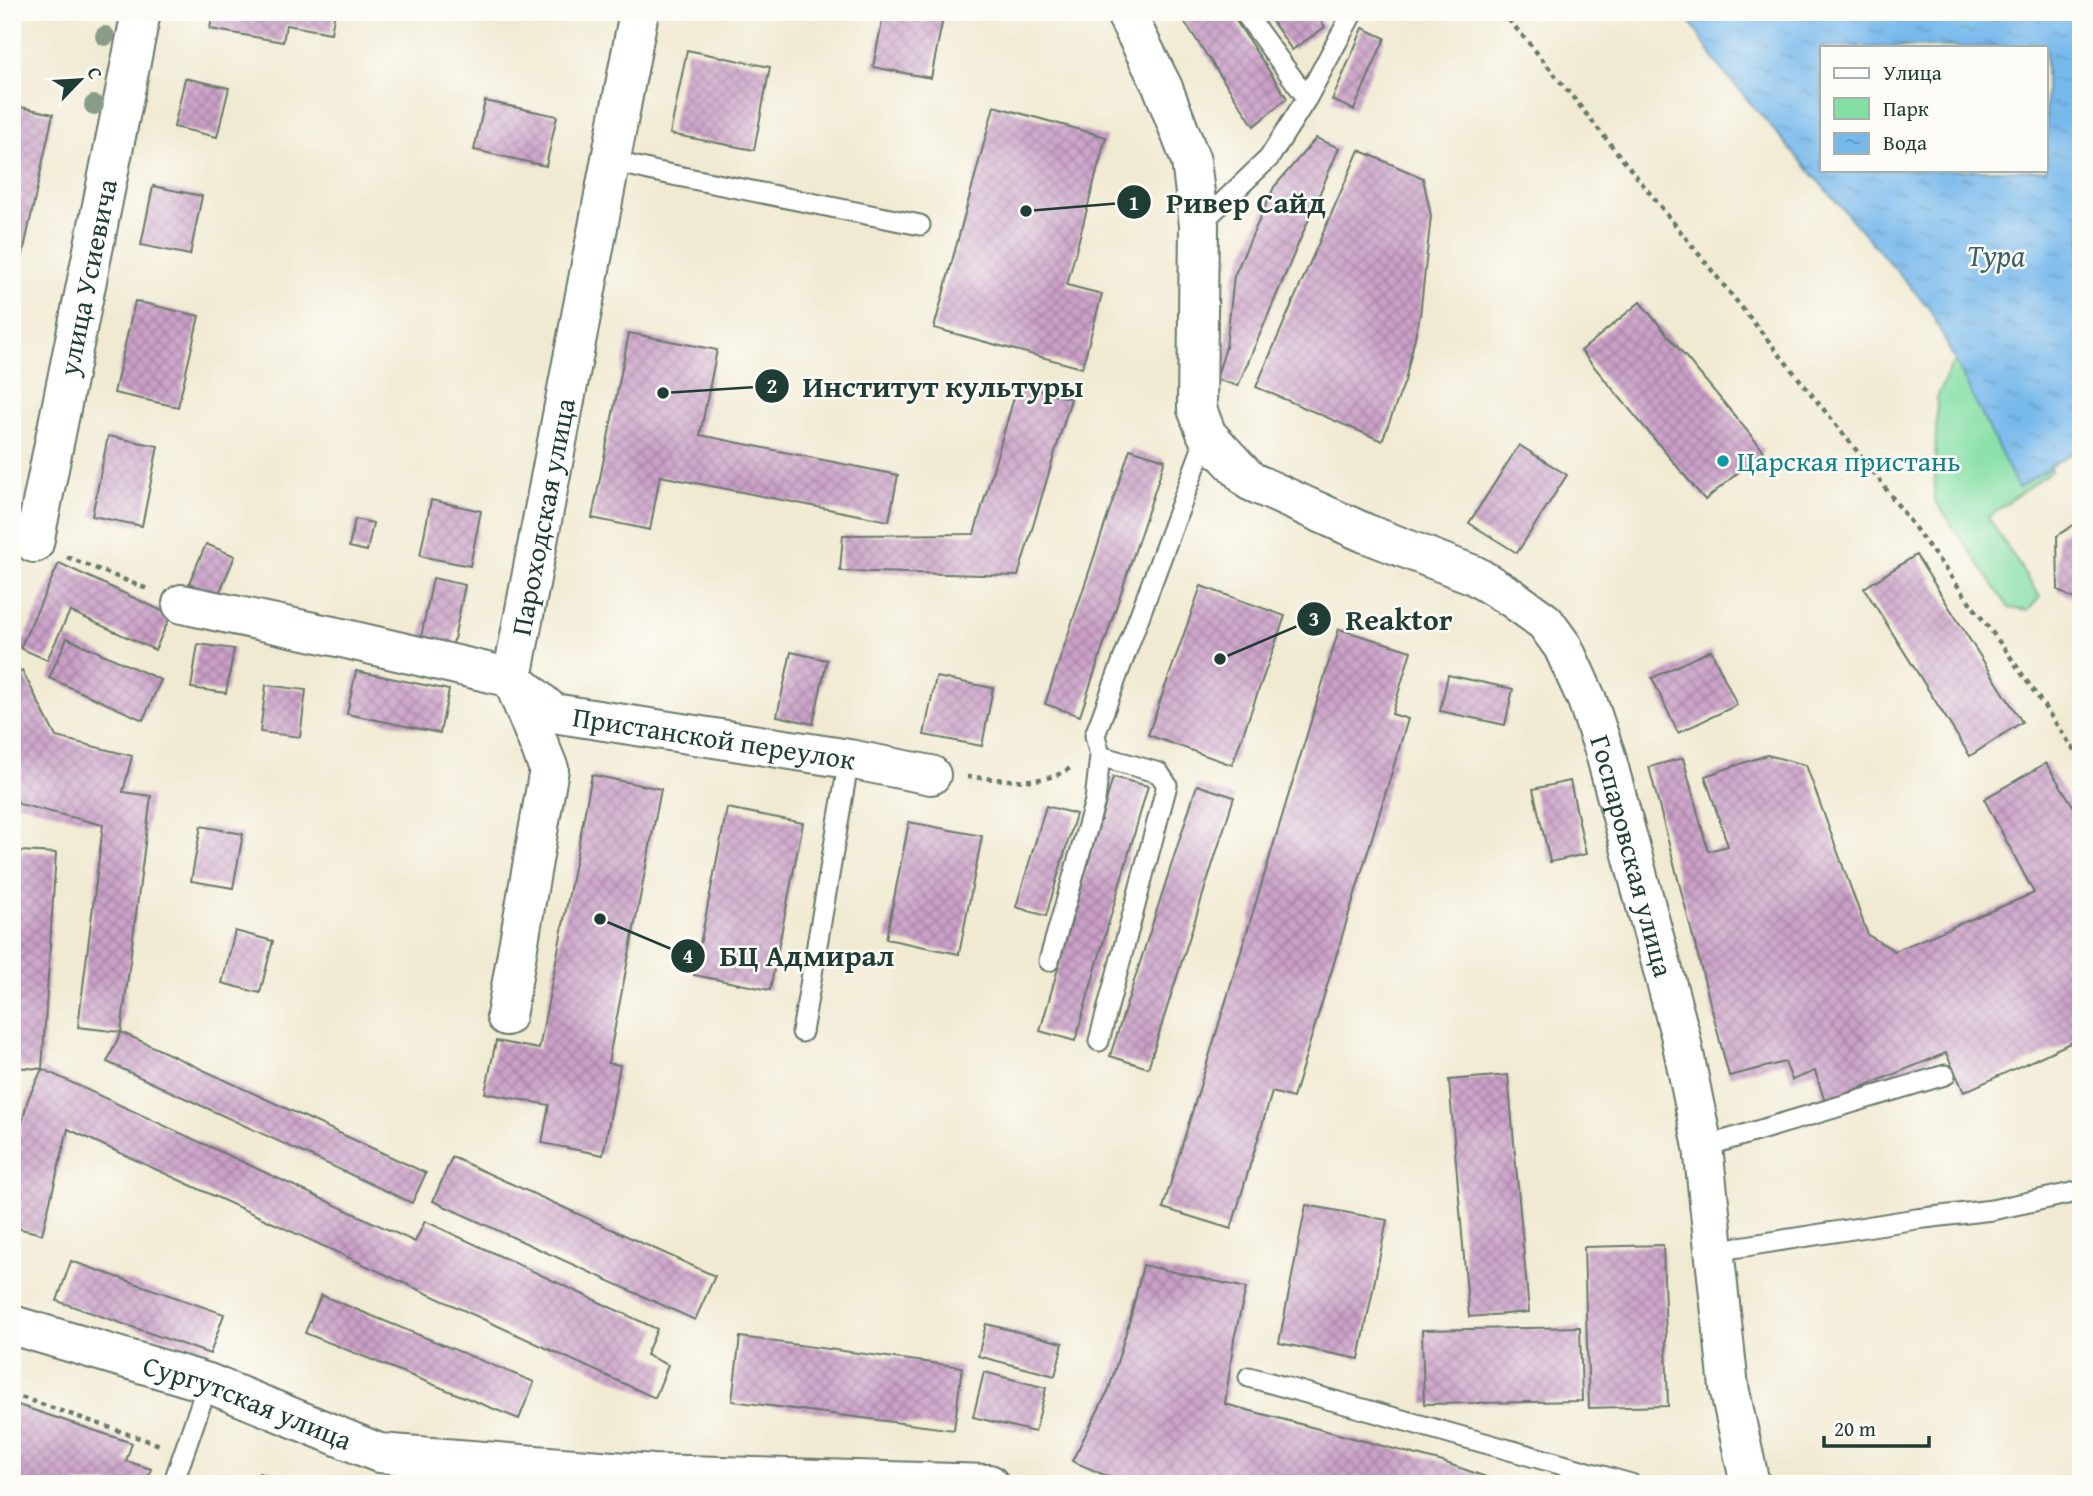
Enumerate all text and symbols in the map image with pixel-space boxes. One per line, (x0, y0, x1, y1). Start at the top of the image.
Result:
north arrow (46, 46, 116, 116)
legend (1820, 46, 2048, 172)
text: Улица (1883, 57, 1942, 88)
text: С (80, 62, 110, 84)
text: Парк (1883, 93, 1929, 124)
text: Вода (1883, 127, 1927, 158)
street label: улица Усиевича (47, 175, 127, 380)
callout: Ривер Сайд (1117, 177, 1340, 228)
text: Ривер Сайд (1166, 180, 1326, 224)
text: 1 (1129, 187, 1139, 218)
water label: Тура (1967, 233, 2025, 277)
callout: Институт культуры (754, 361, 1098, 412)
text: Институт культуры (803, 364, 1083, 408)
text: 2 (767, 370, 777, 401)
street label: Пароходская улица (500, 394, 585, 639)
place label: Царская пристань (1737, 440, 1961, 481)
marker: Царская пристань (1715, 453, 1731, 469)
callout: Reaktor (1296, 594, 1466, 645)
text: Reaktor (1346, 597, 1453, 641)
text: 3 (1309, 603, 1319, 634)
street label: Пристанской переулок (570, 695, 859, 780)
street label: Госпаровская улица (1580, 729, 1685, 982)
callout: БЦ Адмирал (670, 930, 908, 981)
text: БЦ Адмирал (720, 933, 894, 977)
text: 4 (683, 940, 694, 971)
street label: Сургутская улица (138, 1344, 359, 1460)
scale bar (1824, 1405, 1928, 1449)
text: 20 m (1834, 1413, 1876, 1444)

